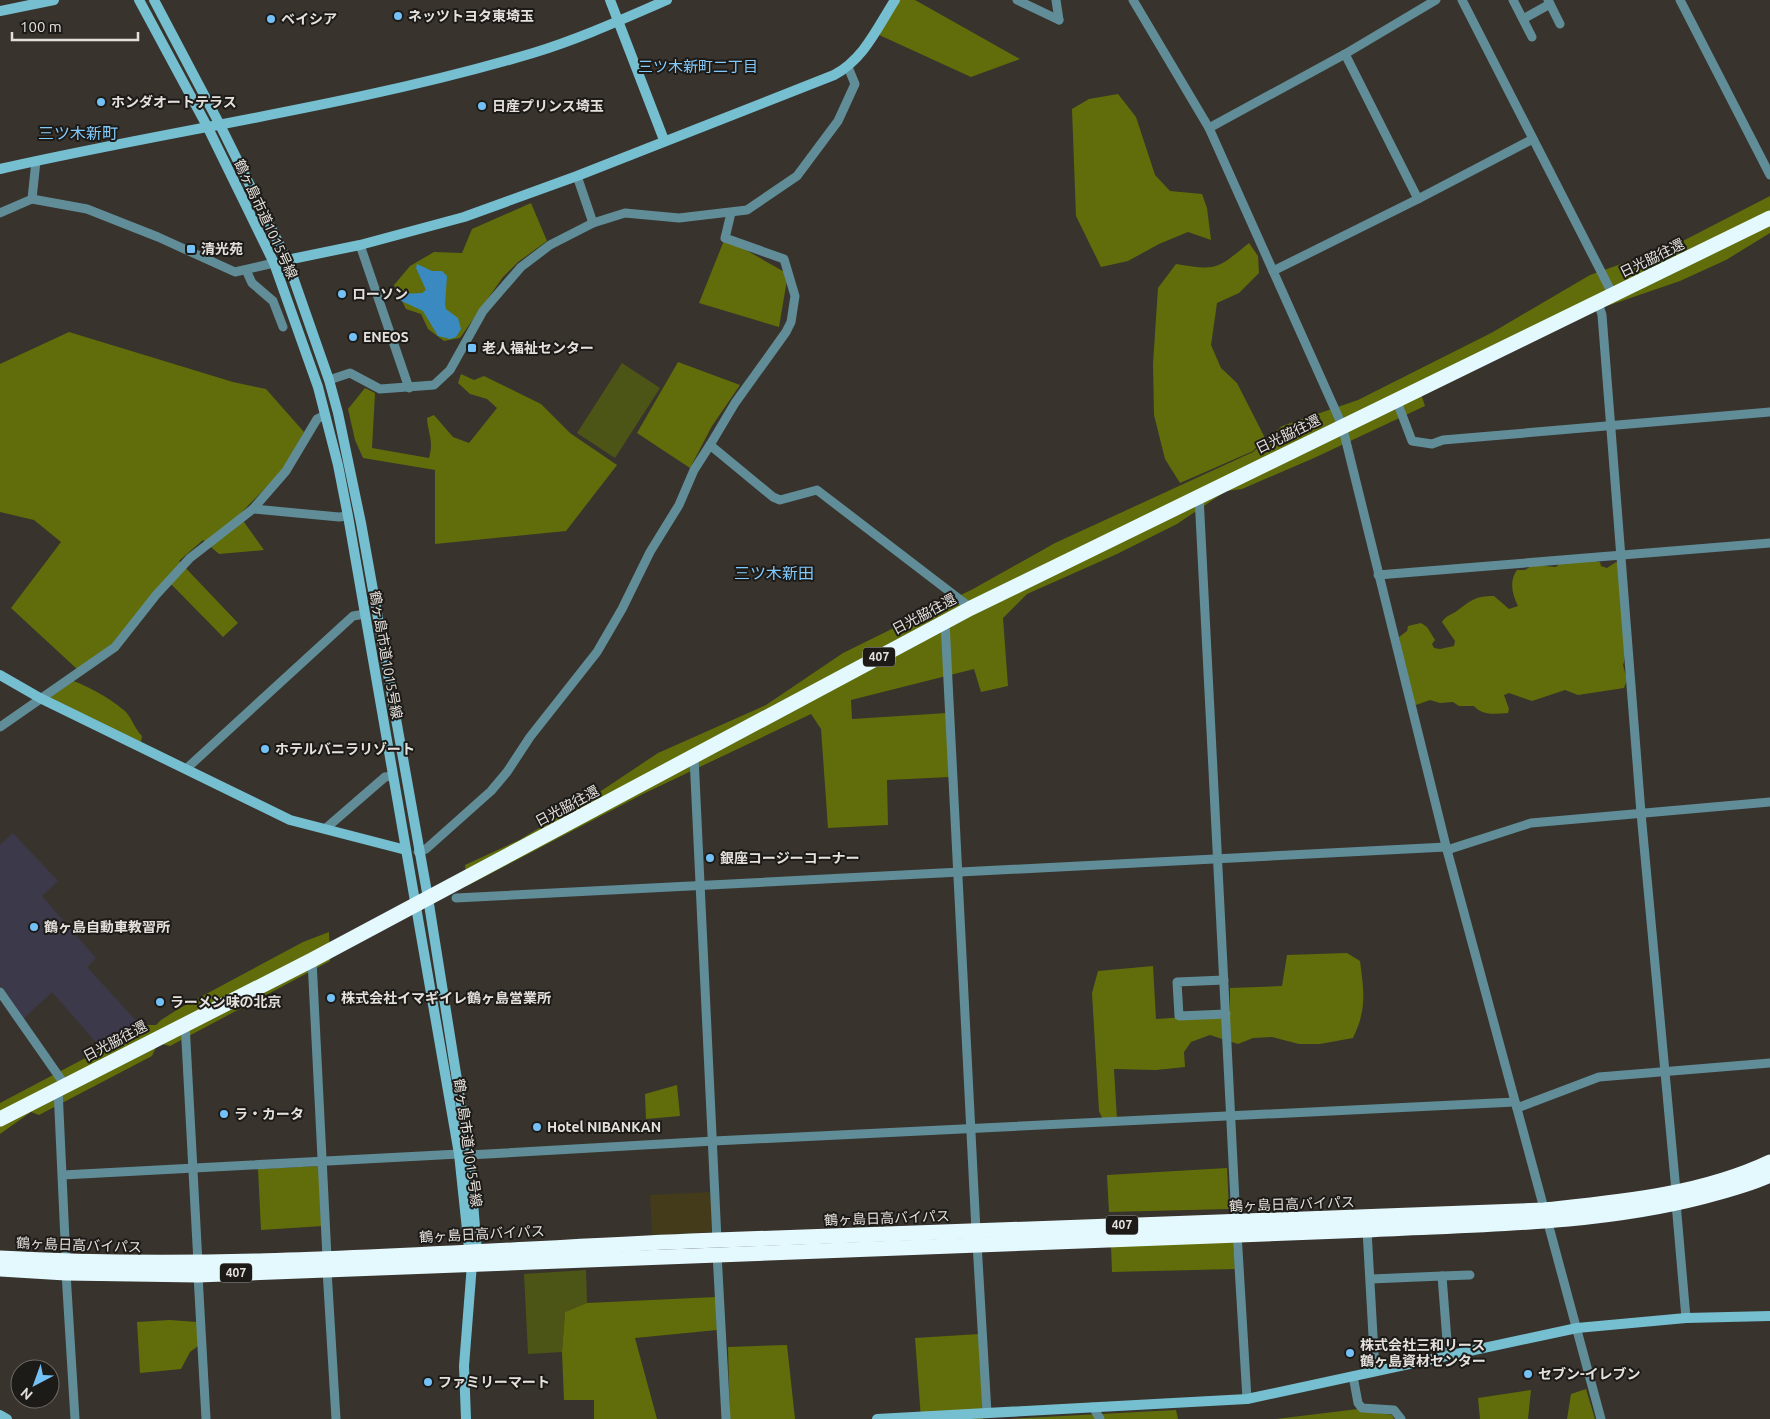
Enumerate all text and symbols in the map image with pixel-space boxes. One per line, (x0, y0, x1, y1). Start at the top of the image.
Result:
place label: ネッツトヨタ東埼玉 (408, 8, 534, 24)
scale bar (12, 10, 139, 42)
marker: ネッツトヨタ東埼玉 (392, 10, 404, 22)
place label: ベイシア (281, 11, 337, 27)
marker: ベイシア (265, 13, 277, 25)
text: 100 m (20, 18, 62, 35)
district label: 三ツ木新町二丁目 (638, 58, 758, 75)
place label: ホンダオートテラス (111, 94, 237, 110)
marker: ホンダオートテラス (95, 96, 107, 108)
place label: 日産プリンス埼玉 (492, 98, 604, 114)
marker: 日産プリンス埼玉 (476, 100, 488, 112)
district label: 三ツ木新町 (38, 124, 118, 142)
street label: 鶴ヶ島市道1015号線 (231, 157, 301, 281)
street label: 日光脇往還 (1617, 235, 1687, 281)
place label: 清光苑 (201, 241, 243, 257)
marker: 清光苑 (185, 243, 197, 255)
place label: ローソン (352, 286, 408, 302)
marker: ローソン (336, 288, 348, 300)
place label: ENEOS (363, 329, 409, 345)
marker: ENEOS (347, 331, 359, 343)
place label: 老人福祉センター (482, 340, 594, 356)
marker: 老人福祉センター (466, 342, 478, 354)
street label: 日光脇往還 (1253, 411, 1323, 457)
district label: 三ツ木新田 (734, 564, 814, 582)
street label: 鶴ヶ島市道1015号線 (367, 590, 405, 720)
street label: 日光脇往還 (889, 591, 959, 637)
road number: 407 (863, 648, 895, 666)
place label: ホテルバニラリゾート (275, 741, 415, 757)
marker: ホテルバニラリゾート (259, 743, 271, 755)
street label: 日光脇往還 (532, 783, 602, 829)
place label: 銀座コージーコーナー (720, 850, 860, 866)
marker: 銀座コージーコーナー (704, 852, 716, 864)
place label: 鶴ヶ島自動車教習所 (44, 919, 170, 935)
marker: 鶴ヶ島自動車教習所 (28, 921, 40, 933)
place label: 株式会社イマギイレ鶴ヶ島営業所 (341, 990, 551, 1006)
marker: 株式会社イマギイレ鶴ヶ島営業所 (325, 992, 337, 1004)
place label: ラーメン味の北京 (170, 994, 281, 1010)
marker: ラーメン味の北京 (154, 996, 166, 1008)
street label: 日光脇往還 (80, 1018, 150, 1064)
street label: 鶴ヶ島市道1015号線 (451, 1078, 485, 1208)
place label: ラ・カータ (234, 1106, 304, 1122)
marker: ラ・カータ (218, 1108, 230, 1120)
place label: Hotel NIBANKAN (547, 1119, 661, 1135)
marker: Hotel NIBANKAN (531, 1121, 543, 1133)
street label: 鶴ヶ島日高バイパス (1229, 1194, 1355, 1214)
street label: 鶴ヶ島日高バイパス (824, 1208, 950, 1228)
road number: 407 (1106, 1216, 1138, 1234)
street label: 鶴ヶ島日高バイパス (419, 1223, 545, 1245)
street label: 鶴ヶ島日高バイパス (16, 1235, 142, 1255)
road number: 407 (220, 1264, 252, 1282)
place label: 株式会社三和リース 鶴ヶ島資材センター (1360, 1337, 1486, 1369)
marker: 株式会社三和リース 鶴ヶ島資材センター (1344, 1347, 1356, 1359)
north arrow (10, 1359, 60, 1409)
place label: セブン-イレブン (1538, 1366, 1641, 1382)
marker: セブン-イレブン (1522, 1368, 1534, 1380)
place label: ファミリーマート (438, 1374, 550, 1390)
marker: ファミリーマート (422, 1376, 434, 1388)
text: N (17, 1384, 36, 1403)

